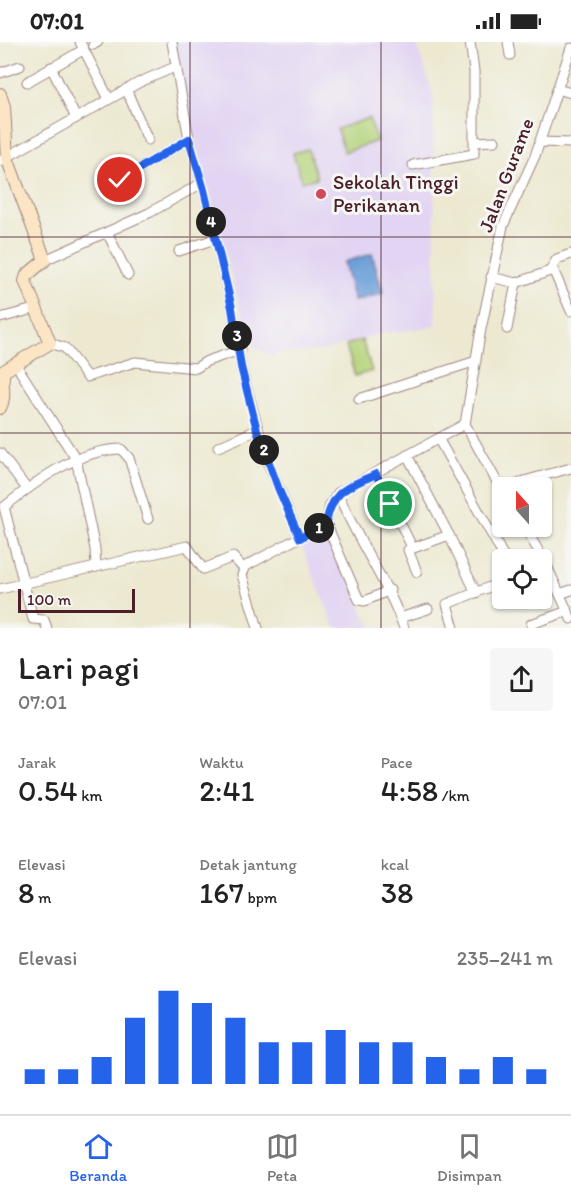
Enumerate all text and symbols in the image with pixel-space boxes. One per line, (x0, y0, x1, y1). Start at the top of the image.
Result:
text: 07:01 (30, 8, 84, 35)
street label: Jalan Gurame (473, 115, 539, 235)
pin (94, 154, 145, 205)
icon: check (103, 163, 136, 196)
place label: Sekolah Tinggi Perikanan (333, 170, 459, 217)
marker: Sekolah Tinggi Perikanan (314, 187, 328, 201)
pin: 4 (196, 207, 226, 237)
text: 4 (206, 212, 216, 231)
pin: 3 (222, 321, 252, 351)
text: 3 (233, 326, 241, 345)
pin: 2 (249, 435, 279, 465)
text: 2 (260, 440, 268, 459)
north arrow (492, 477, 552, 537)
map controls (492, 477, 552, 609)
pin (364, 478, 415, 529)
icon: arrive (373, 487, 406, 520)
pin: 1 (304, 513, 334, 543)
text: 1 (315, 518, 323, 537)
button: locate (492, 549, 552, 609)
scale bar (18, 586, 135, 614)
text: 100 m (27, 590, 71, 609)
text: Lari pagi (18, 648, 140, 687)
button: share (490, 648, 553, 711)
text: 07:01 (18, 690, 67, 714)
text: Jarak (18, 753, 56, 772)
text: Waktu (199, 753, 244, 772)
text: Pace (381, 753, 413, 772)
text: 0.54 (18, 772, 78, 809)
text: 2:41 (199, 772, 254, 809)
text: 4:58 (381, 772, 438, 809)
text: km (78, 786, 102, 805)
text: /km (438, 786, 470, 805)
text: Elevasi (18, 855, 66, 874)
text: Detak jantung (199, 855, 297, 874)
text: kcal (381, 855, 409, 874)
text: 8 (18, 874, 34, 911)
text: 167 (199, 874, 244, 911)
text: 38 (381, 874, 413, 911)
text: m (34, 888, 52, 907)
text: bpm (244, 888, 277, 907)
text: Elevasi (18, 946, 77, 970)
text: 235–241 m (457, 946, 553, 970)
tab: Beranda (69, 1130, 127, 1185)
tab: Peta (266, 1130, 299, 1185)
tab: Disimpan (437, 1130, 502, 1185)

